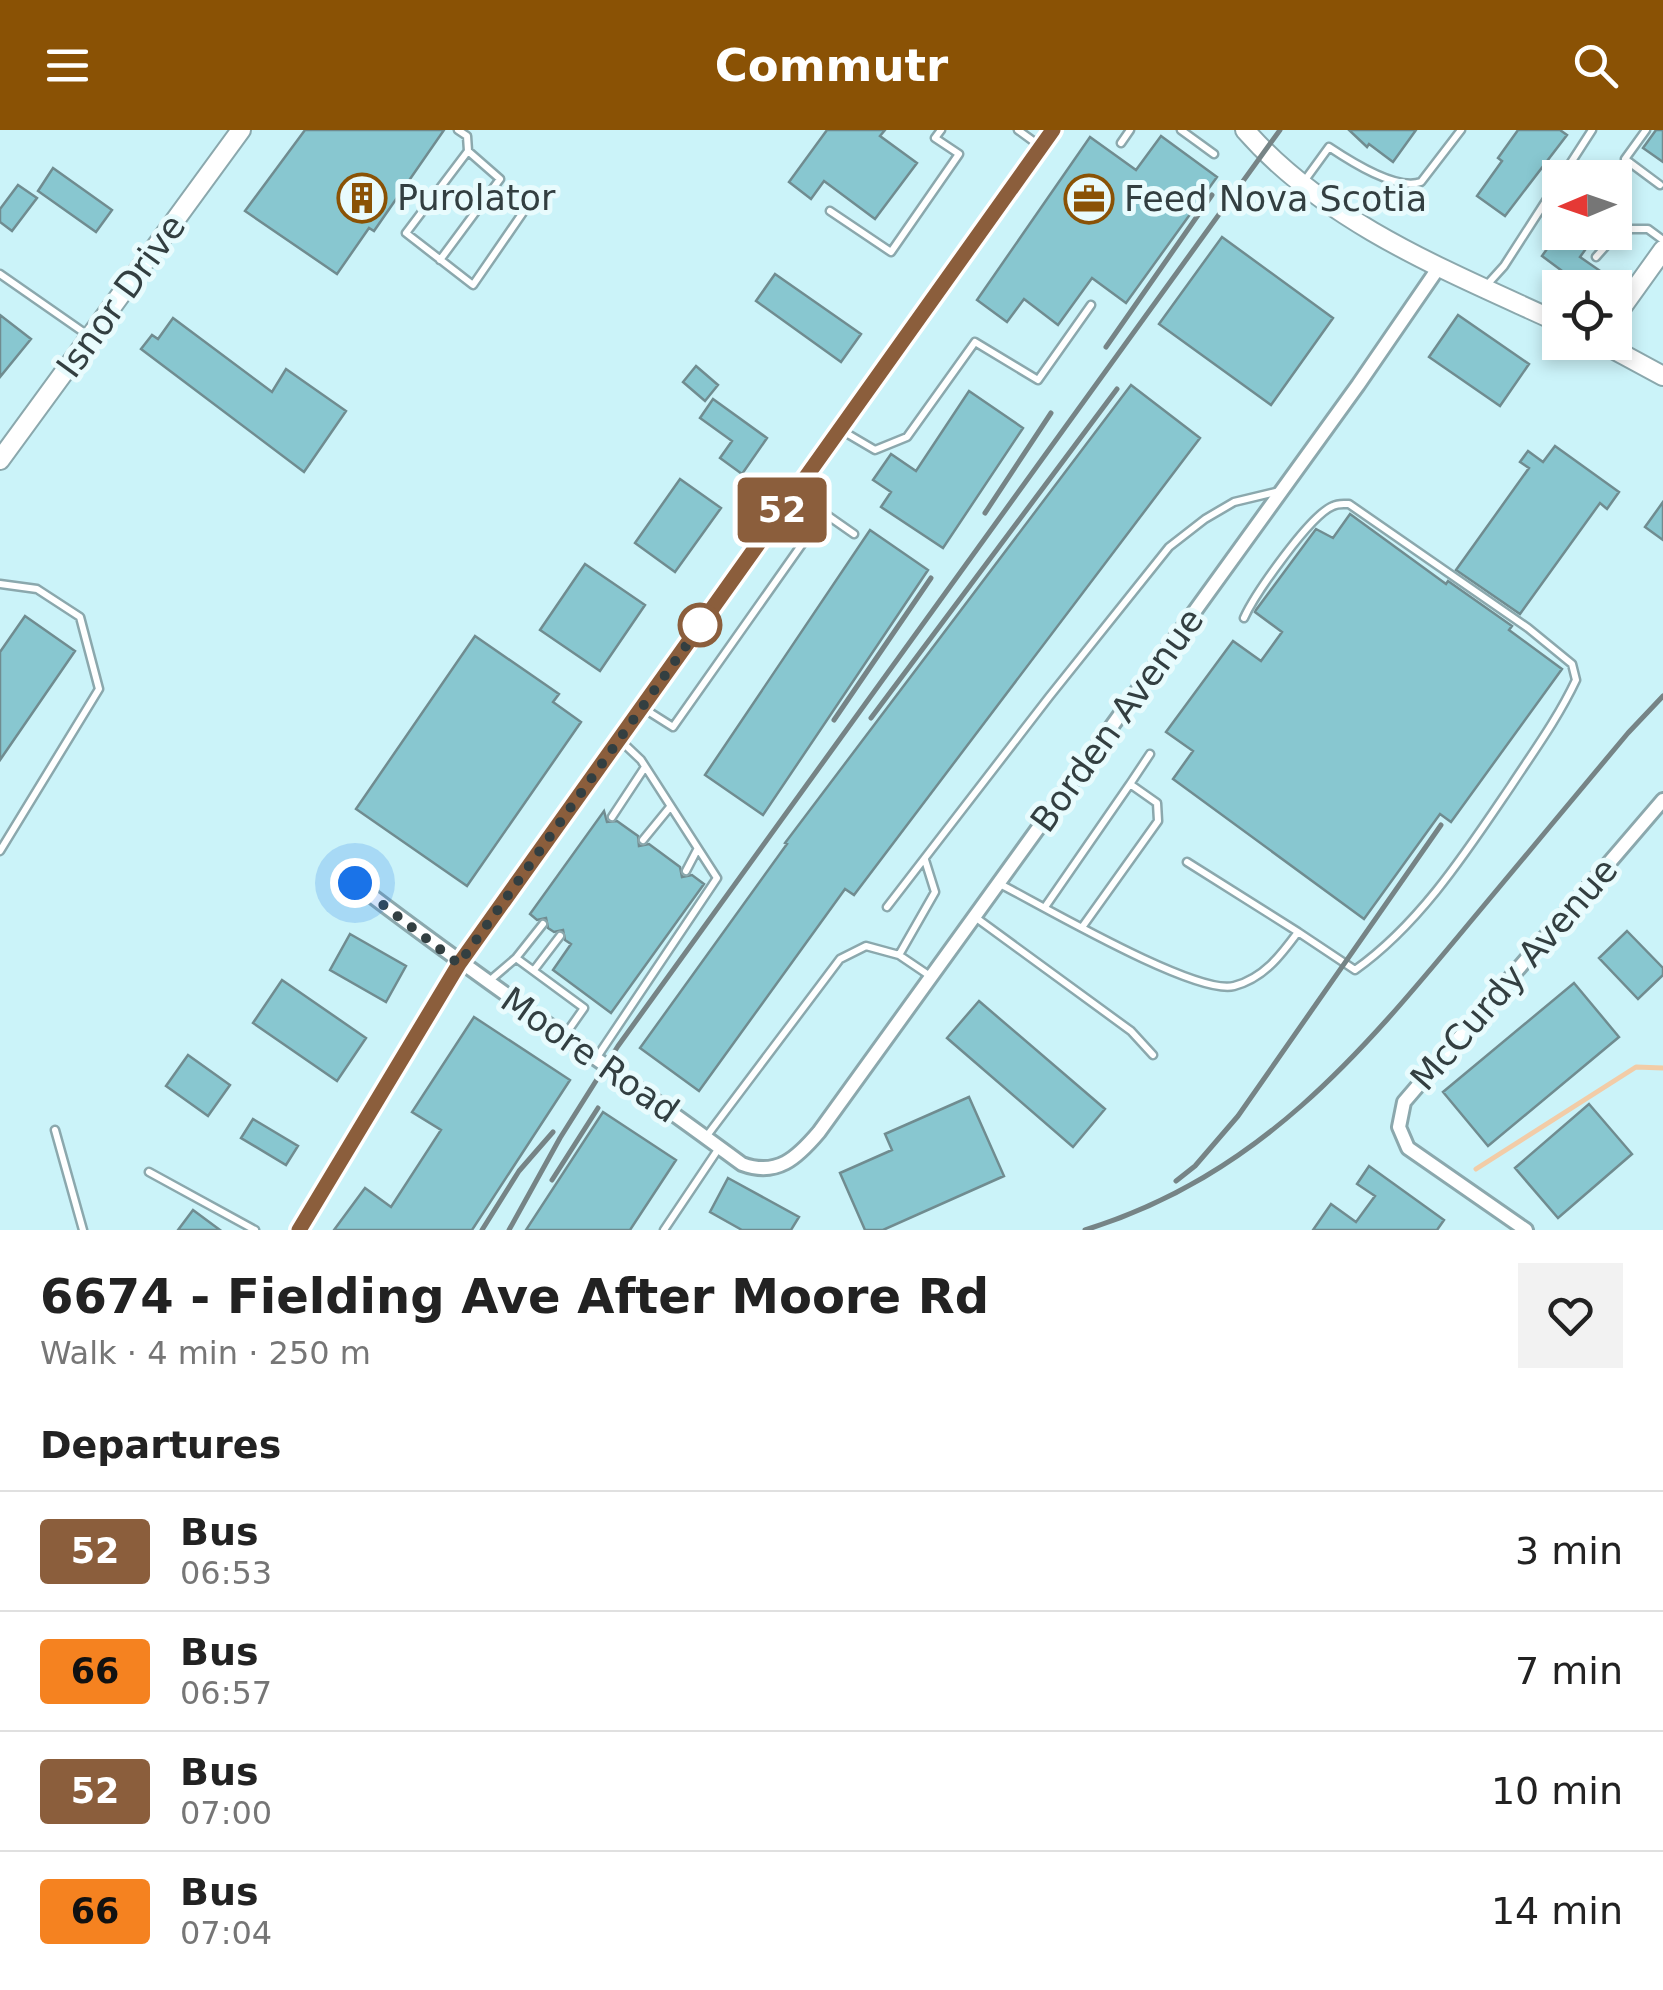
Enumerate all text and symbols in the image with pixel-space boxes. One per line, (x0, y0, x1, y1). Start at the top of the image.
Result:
icon: menu (40, 38, 95, 93)
icon: search (1568, 38, 1623, 93)
text: Commutr (715, 39, 948, 92)
north arrow (1542, 160, 1632, 250)
map controls (1542, 160, 1632, 360)
building icon: Purolator (336, 172, 388, 224)
office icon: Feed Nova Scotia (1063, 173, 1115, 225)
place label: Purolator (397, 178, 556, 218)
place label: Feed Nova Scotia (1124, 179, 1427, 219)
street label: Isnor Drive (49, 207, 193, 385)
button: locate (1542, 270, 1632, 360)
line badge: 52 (737, 478, 827, 542)
text: 52 (758, 490, 806, 530)
street label: Borden Avenue (1023, 601, 1211, 839)
unlabelled marker (679, 604, 721, 646)
street label: McCurdy Avenue (1402, 850, 1626, 1098)
your location (330, 858, 380, 908)
street label: Moore Road (494, 979, 686, 1131)
button: heart (1518, 1263, 1623, 1368)
text: 6674 - Fielding Ave After Moore Rd (40, 1268, 989, 1324)
text: Walk · 4 min · 250 m (40, 1334, 371, 1372)
text: Departures (40, 1423, 281, 1467)
text: Bus (180, 1510, 259, 1554)
text: 3 min (1515, 1529, 1623, 1573)
text: 52 (71, 1531, 119, 1571)
text: 06:53 (180, 1554, 272, 1592)
text: Bus (180, 1630, 259, 1674)
text: 7 min (1515, 1649, 1623, 1693)
text: 66 (71, 1651, 119, 1691)
text: 06:57 (180, 1674, 272, 1712)
text: Bus (180, 1750, 259, 1794)
text: 10 min (1491, 1769, 1623, 1813)
text: 52 (71, 1771, 119, 1811)
text: 07:00 (180, 1794, 272, 1832)
text: Bus (180, 1870, 259, 1914)
text: 14 min (1491, 1889, 1623, 1933)
text: 66 (71, 1891, 119, 1931)
text: 07:04 (180, 1914, 272, 1952)

